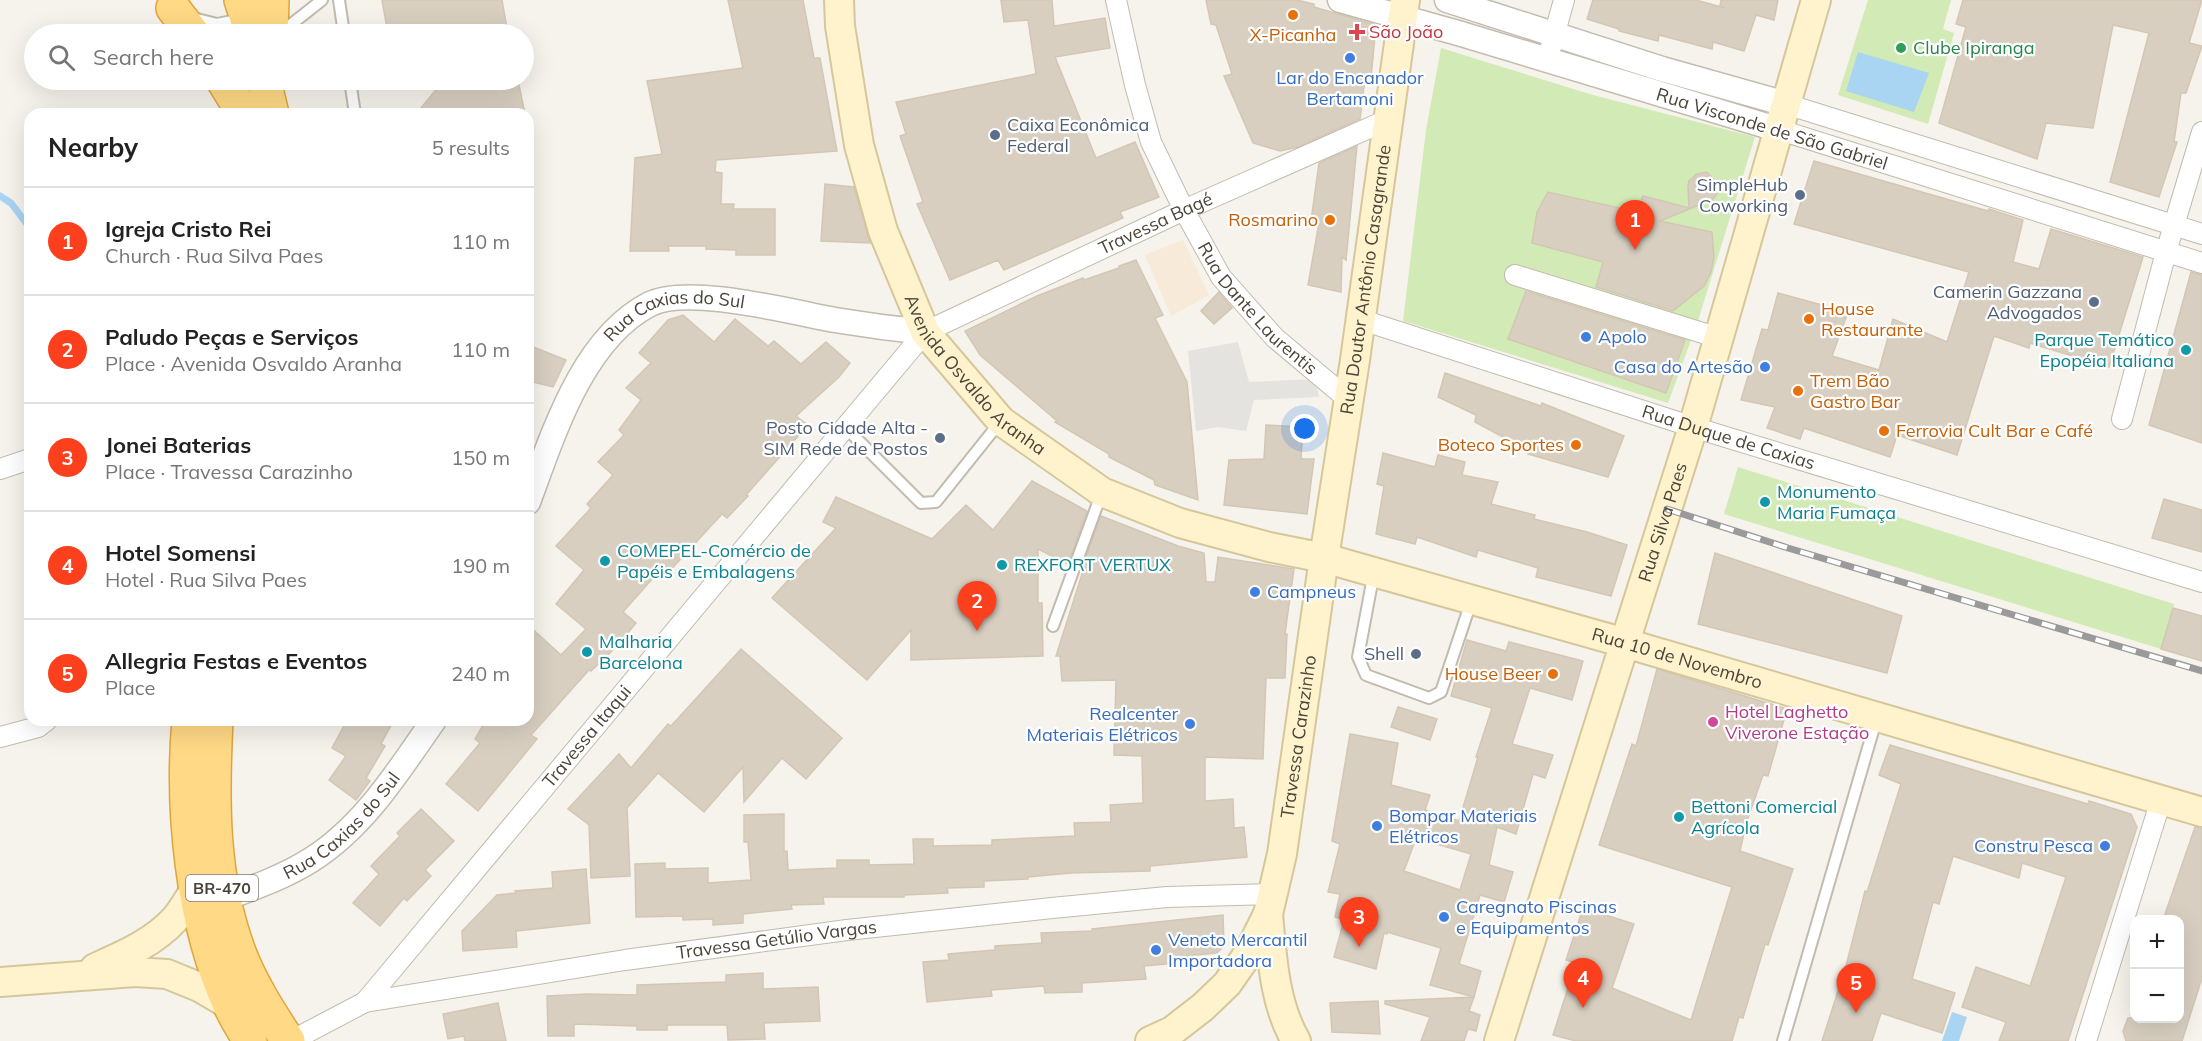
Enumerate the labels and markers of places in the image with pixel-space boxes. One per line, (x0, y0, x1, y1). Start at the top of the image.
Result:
marker: X-Picanha (1286, 8, 1300, 22)
place label: São João (1369, 20, 1443, 43)
place label: X-Picanha (1250, 23, 1336, 46)
marker: São João (1350, 25, 1364, 39)
place label: Clube Ipiranga (1913, 36, 2034, 59)
marker: Clube Ipiranga (1894, 41, 1908, 55)
marker: Lar do Encanador Bertamoni (1343, 51, 1357, 65)
place label: Lar do Encanador Bertamoni (1276, 66, 1424, 110)
place label: Caixa Econômica Federal (1007, 113, 1149, 157)
marker: Caixa Econômica Federal (988, 128, 1002, 142)
place label: SimpleHub Coworking (1697, 173, 1788, 217)
marker: SimpleHub Coworking (1793, 188, 1807, 202)
pin: 1 (1616, 200, 1654, 250)
place label: Rosmarino (1228, 208, 1318, 231)
marker: Rosmarino (1323, 213, 1337, 227)
place label: Camerin Gazzana Advogados (1933, 280, 2082, 324)
marker: Camerin Gazzana Advogados (2087, 295, 2101, 309)
place label: House Restaurante (1821, 297, 1923, 341)
marker: House Restaurante (1802, 312, 1816, 326)
place label: Apolo (1598, 325, 1647, 348)
place label: Parque Temático Epopéia Italiana (2034, 328, 2174, 372)
marker: Apolo (1579, 330, 1593, 344)
marker: Parque Temático Epopéia Italiana (2179, 343, 2193, 357)
place label: Casa do Artesão (1614, 355, 1753, 378)
marker: Casa do Artesão (1758, 360, 1772, 374)
place label: Trem Bão Gastro Bar (1810, 369, 1901, 413)
marker: Trem Bão Gastro Bar (1791, 384, 1805, 398)
place label: Posto Cidade Alta - SIM Rede de Postos (764, 416, 928, 460)
place label: Ferrovia Cult Bar e Café (1896, 419, 2093, 442)
marker: Ferrovia Cult Bar e Café (1877, 424, 1891, 438)
marker: Posto Cidade Alta - SIM Rede de Postos (933, 431, 947, 445)
place label: Boteco Sportes (1438, 433, 1564, 456)
marker: Boteco Sportes (1569, 438, 1583, 452)
place label: Monumento Maria Fumaça (1777, 480, 1896, 524)
marker: Monumento Maria Fumaça (1758, 495, 1772, 509)
place label: COMEPEL-Comércio de Papéis e Embalagens (617, 539, 811, 583)
place label: REXFORT VERTUX (1014, 553, 1171, 576)
marker: COMEPEL-Comércio de Papéis e Embalagens (598, 554, 612, 568)
marker: REXFORT VERTUX (995, 558, 1009, 572)
place label: Campneus (1267, 580, 1356, 603)
pin: 2 (958, 582, 996, 631)
marker: Campneus (1248, 585, 1262, 599)
place label: Malharia Barcelona (599, 630, 683, 674)
place label: Shell (1364, 642, 1404, 665)
marker: Malharia Barcelona (580, 645, 594, 659)
marker: Shell (1409, 647, 1423, 661)
place label: House Beer (1445, 662, 1541, 685)
marker: House Beer (1546, 667, 1560, 681)
place label: Hotel Laghetto Viverone Estação (1725, 700, 1869, 744)
place label: Realcenter Materiais Elétricos (1027, 702, 1178, 746)
marker: Hotel Laghetto Viverone Estação (1706, 715, 1720, 729)
marker: Realcenter Materiais Elétricos (1183, 717, 1197, 731)
place label: Bettoni Comercial Agrícola (1691, 795, 1837, 839)
place label: Bompar Materiais Elétricos (1389, 804, 1537, 848)
marker: Bettoni Comercial Agrícola (1672, 810, 1686, 824)
marker: Bompar Materiais Elétricos (1370, 819, 1384, 833)
place label: Constru Pesca (1974, 834, 2093, 857)
marker: Constru Pesca (2098, 839, 2112, 853)
place label: Caregnato Piscinas e Equipamentos (1456, 895, 1617, 939)
pin: 3 (1340, 898, 1378, 947)
marker: Caregnato Piscinas e Equipamentos (1437, 910, 1451, 924)
place label: Veneto Mercantil Importadora (1168, 928, 1308, 972)
marker: Veneto Mercantil Importadora (1149, 943, 1163, 957)
pin: 4 (1564, 958, 1602, 1008)
pin: 5 (1836, 964, 1876, 1013)

